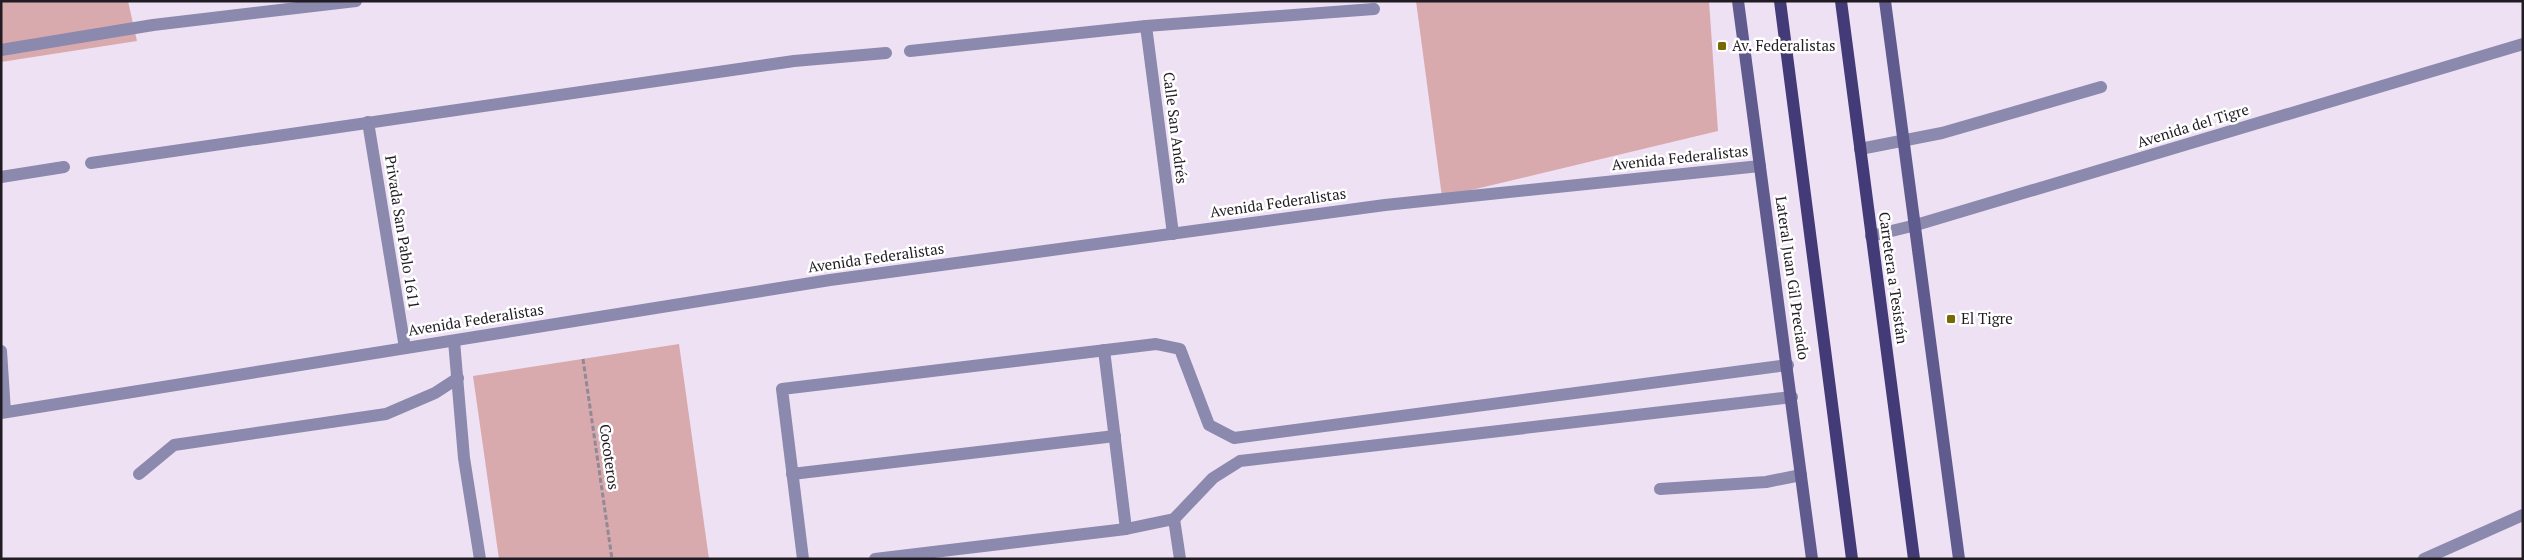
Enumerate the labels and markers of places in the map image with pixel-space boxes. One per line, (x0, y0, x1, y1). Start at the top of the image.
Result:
place label: Av. Federalistas (1732, 35, 1835, 55)
marker: Av. Federalistas (1716, 40, 1728, 52)
place label: El Tigre (1961, 308, 2013, 328)
marker: El Tigre (1945, 313, 1957, 325)

